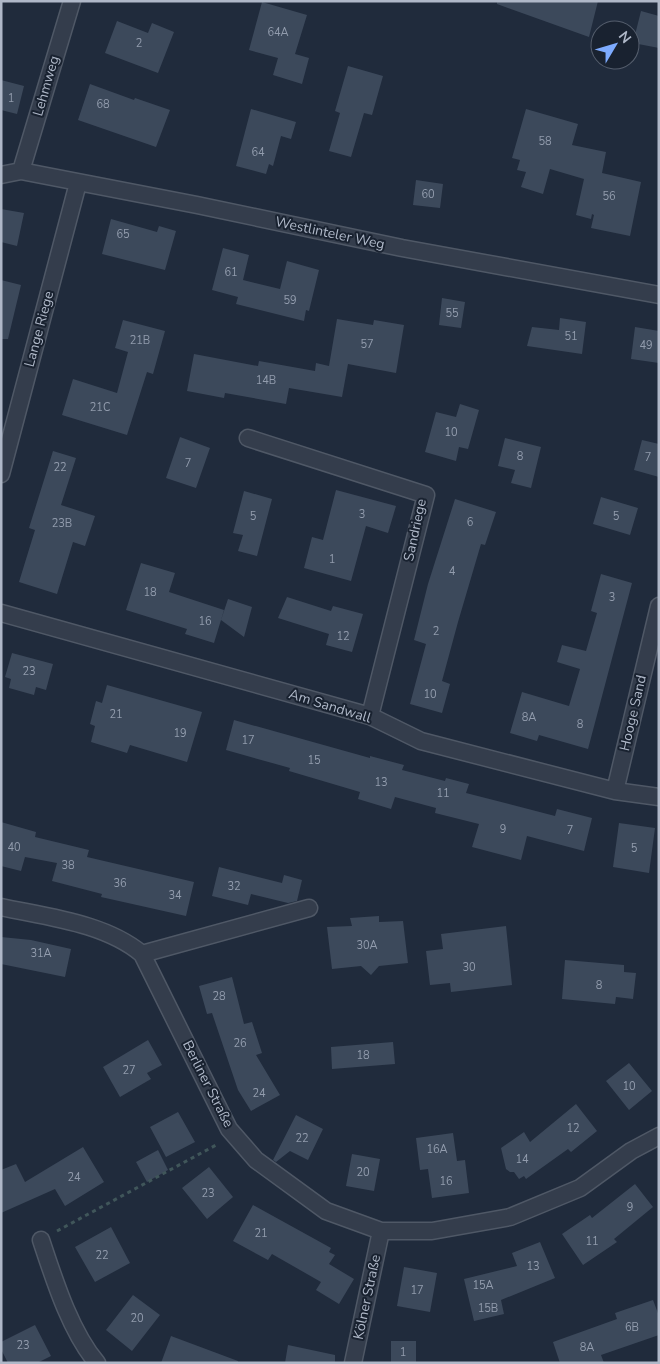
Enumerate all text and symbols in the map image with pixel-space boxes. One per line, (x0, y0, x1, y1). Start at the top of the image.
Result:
north arrow (590, 20, 640, 70)
house number: 64A (267, 25, 289, 40)
text: N (614, 27, 636, 47)
house number: 2 (136, 36, 142, 51)
street label: Lehmweg (28, 53, 64, 119)
house number: 1 (8, 91, 14, 106)
house number: 68 (96, 97, 110, 112)
house number: 58 (538, 134, 552, 149)
house number: 64 (251, 145, 265, 160)
house number: 60 (421, 187, 435, 202)
house number: 56 (602, 189, 616, 204)
street label: Westlinteler Weg (273, 212, 387, 254)
house number: 65 (116, 227, 130, 242)
house number: 61 (224, 265, 238, 280)
street label: Lange Riege (20, 289, 58, 369)
house number: 59 (283, 293, 297, 308)
house number: 55 (445, 306, 459, 321)
house number: 51 (564, 329, 578, 344)
house number: 21B (130, 333, 150, 348)
house number: 57 (360, 337, 374, 352)
house number: 49 (639, 338, 653, 353)
house number: 14B (256, 373, 276, 388)
house number: 21C (90, 400, 110, 415)
house number: 10 (444, 425, 458, 440)
house number: 8 (517, 449, 524, 464)
house number: 7 (645, 450, 651, 465)
house number: 7 (185, 456, 191, 471)
house number: 22 (53, 460, 67, 475)
street label: Sandriege (399, 497, 431, 563)
house number: 3 (359, 507, 365, 522)
house number: 5 (250, 509, 257, 524)
house number: 5 (613, 509, 620, 524)
house number: 6 (467, 515, 474, 530)
house number: 23B (52, 516, 72, 531)
house number: 1 (329, 552, 335, 567)
house number: 4 (449, 564, 456, 579)
house number: 18 (143, 585, 157, 600)
house number: 3 (609, 590, 615, 605)
house number: 16 (198, 614, 212, 629)
house number: 2 (433, 624, 439, 639)
house number: 12 (336, 629, 350, 644)
house number: 23 (22, 664, 36, 679)
street label: Hooge Sand (615, 673, 651, 753)
street label: Am Sandwall (286, 684, 374, 728)
house number: 10 (423, 687, 437, 702)
house number: 21 (109, 707, 123, 722)
house number: 8A (522, 710, 536, 725)
house number: 8 (577, 717, 584, 732)
house number: 19 (173, 726, 187, 741)
house number: 17 (241, 733, 255, 748)
house number: 15 (307, 753, 321, 768)
house number: 13 (374, 775, 388, 790)
house number: 11 (436, 786, 450, 801)
house number: 9 (500, 822, 506, 837)
house number: 7 (567, 823, 573, 838)
house number: 40 (7, 840, 21, 855)
house number: 5 (631, 841, 638, 856)
house number: 38 (61, 858, 75, 873)
house number: 36 (113, 876, 127, 891)
house number: 32 (227, 879, 241, 894)
house number: 34 (168, 888, 182, 903)
house number: 30A (356, 938, 378, 953)
house number: 31A (30, 946, 52, 961)
house number: 30 (462, 960, 476, 975)
house number: 8 (596, 978, 603, 993)
house number: 28 (212, 989, 226, 1004)
house number: 26 (233, 1036, 247, 1051)
street label: Berliner Straße (178, 1037, 238, 1131)
house number: 18 (356, 1048, 370, 1063)
house number: 27 (122, 1063, 136, 1078)
house number: 10 (622, 1079, 636, 1094)
house number: 24 (252, 1086, 266, 1101)
house number: 12 (566, 1121, 580, 1136)
house number: 22 (295, 1131, 309, 1146)
house number: 16A (426, 1142, 448, 1157)
house number: 14 (515, 1152, 529, 1167)
house number: 20 (356, 1165, 370, 1180)
house number: 24 (67, 1170, 81, 1185)
house number: 16 (439, 1174, 453, 1189)
house number: 23 (201, 1186, 215, 1201)
house number: 9 (627, 1200, 633, 1215)
house number: 21 (254, 1226, 268, 1241)
house number: 11 (585, 1234, 599, 1249)
house number: 22 (95, 1248, 109, 1263)
street label: Kölner Straße (349, 1253, 385, 1341)
house number: 13 (526, 1259, 540, 1274)
house number: 15A (472, 1278, 494, 1293)
house number: 17 (410, 1283, 424, 1298)
house number: 15B (478, 1301, 498, 1316)
house number: 20 (130, 1311, 144, 1326)
house number: 6B (625, 1320, 639, 1335)
house number: 23 (16, 1338, 30, 1353)
house number: 8A (580, 1340, 594, 1355)
house number: 1 (400, 1345, 406, 1360)

